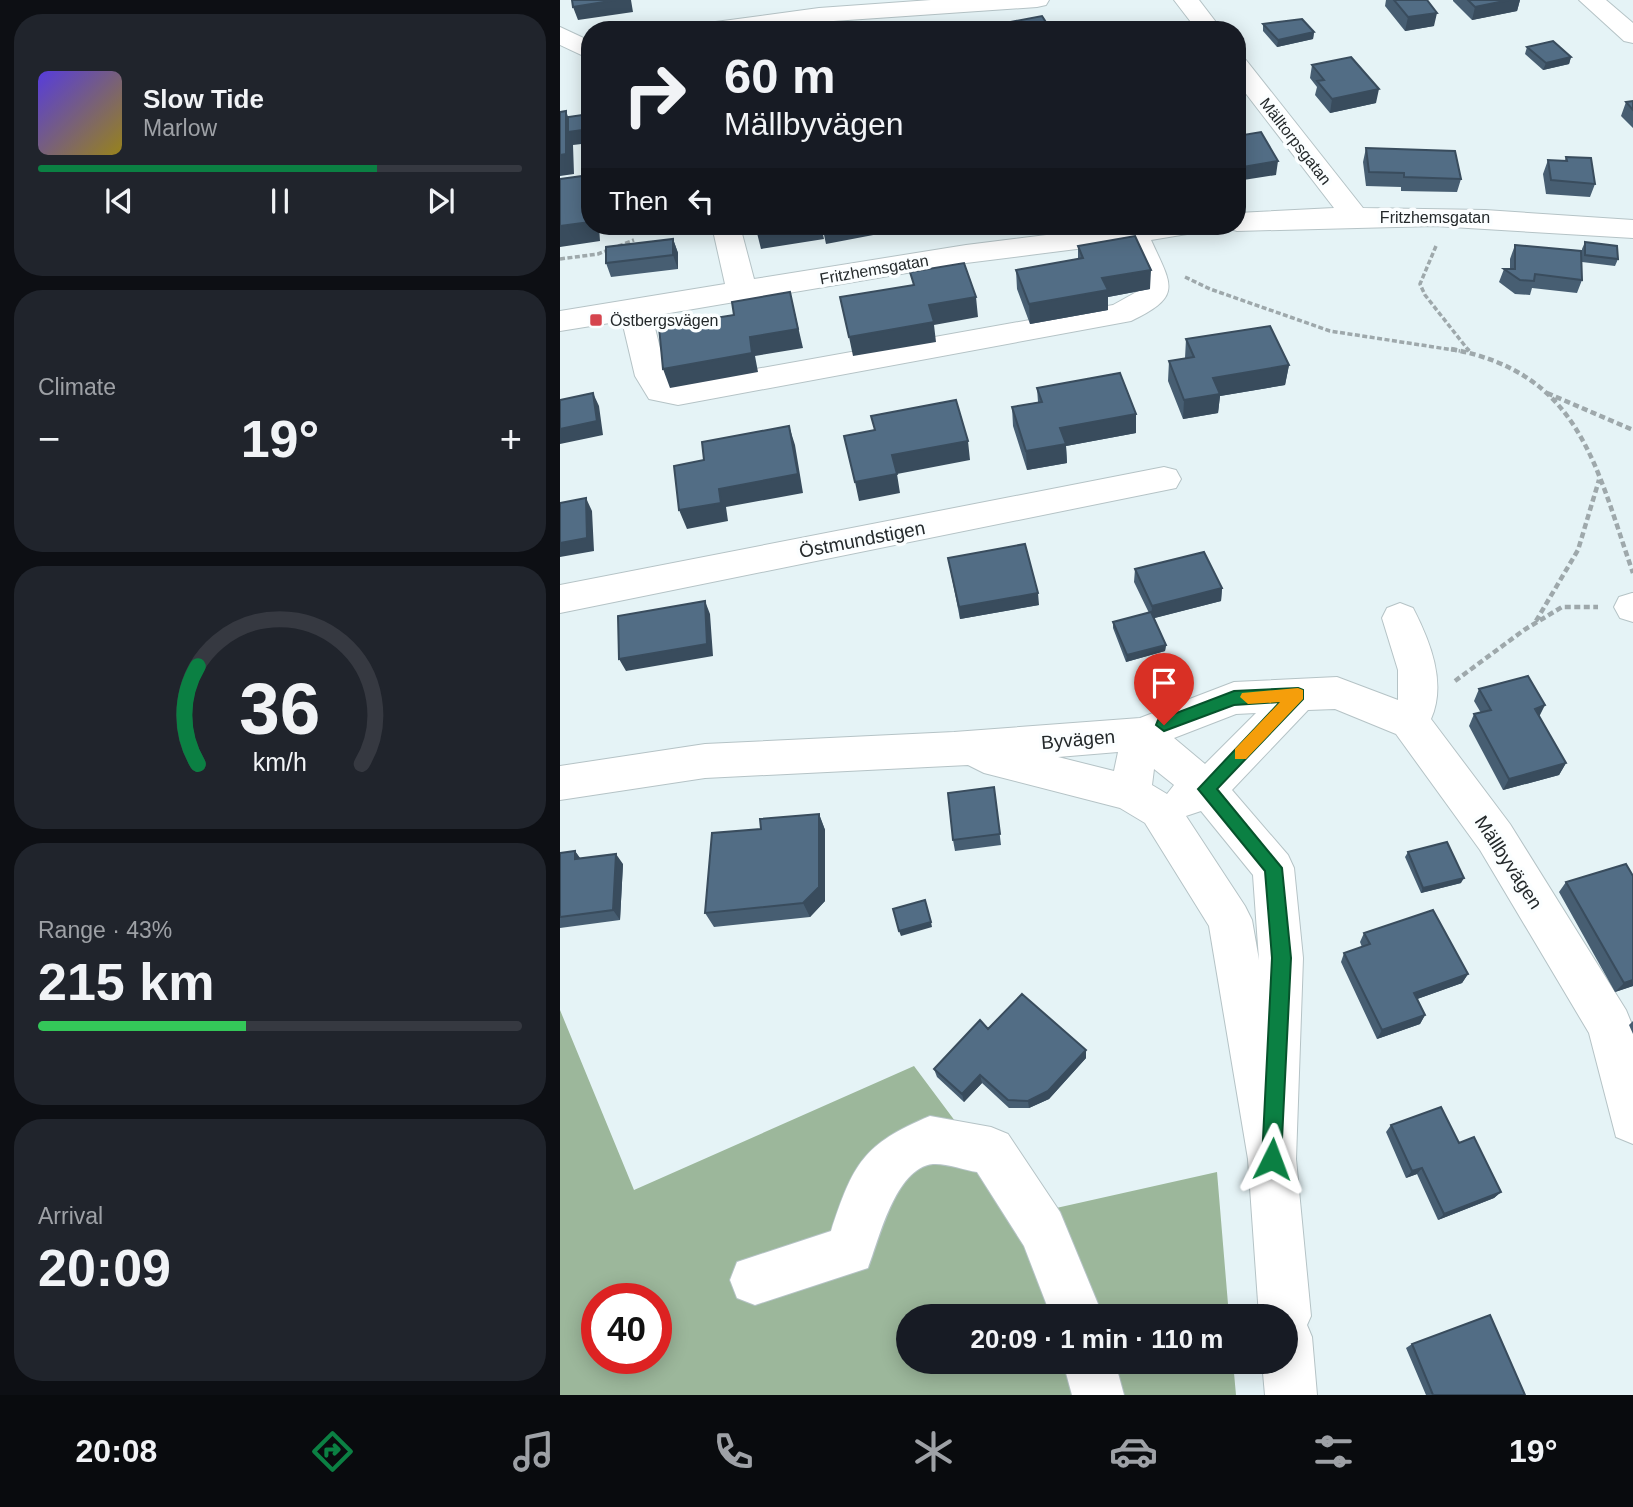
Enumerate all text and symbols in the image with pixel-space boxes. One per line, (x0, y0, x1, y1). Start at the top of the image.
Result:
icon: right (609, 49, 700, 140)
text: 60 m (724, 49, 836, 103)
text: Slow Tide (143, 84, 264, 114)
street label: Mälltorpsgatan (1257, 95, 1335, 188)
text: Mällbyvägen (724, 106, 904, 142)
text: Marlow (143, 115, 217, 141)
icon: previous (100, 182, 138, 220)
icon: pause (261, 182, 299, 220)
icon: next (422, 182, 460, 220)
icon: left (682, 182, 720, 220)
text: Then (609, 186, 668, 216)
street label: Fritzhemsgatan (1380, 209, 1490, 226)
street label: Fritzhemsgatan (818, 252, 930, 287)
marker: Östbergsvägen (588, 312, 604, 328)
place label: Östbergsvägen (610, 312, 719, 329)
text: Climate (38, 374, 116, 400)
text: 19° (241, 410, 319, 468)
text: − (38, 418, 60, 460)
text: + (500, 418, 522, 460)
street label: Östmundstigen (797, 517, 927, 562)
pin (1134, 653, 1194, 725)
icon: arrive (1145, 664, 1183, 702)
text: 36 (240, 668, 320, 749)
street label: Byvägen (1040, 726, 1116, 753)
text: km/h (253, 747, 307, 775)
street label: Mällbyvägen (1471, 812, 1546, 913)
text: Range · 43% (38, 917, 172, 943)
text: 215 km (38, 953, 214, 1011)
position arrow (1235, 1122, 1309, 1196)
text: Arrival (38, 1203, 103, 1229)
text: 20:09 (38, 1239, 171, 1297)
speed limit sign: 40 (581, 1283, 672, 1374)
text: 20:09 · 1 min · 110 m (971, 1324, 1223, 1354)
icon: directions (308, 1427, 357, 1476)
icon: music (509, 1427, 558, 1476)
icon: phone (709, 1427, 758, 1476)
icon: climate (909, 1427, 958, 1476)
icon: car (1109, 1427, 1158, 1476)
icon: filters (1309, 1427, 1358, 1476)
text: 20:08 (76, 1433, 157, 1469)
text: 19° (1509, 1433, 1557, 1469)

